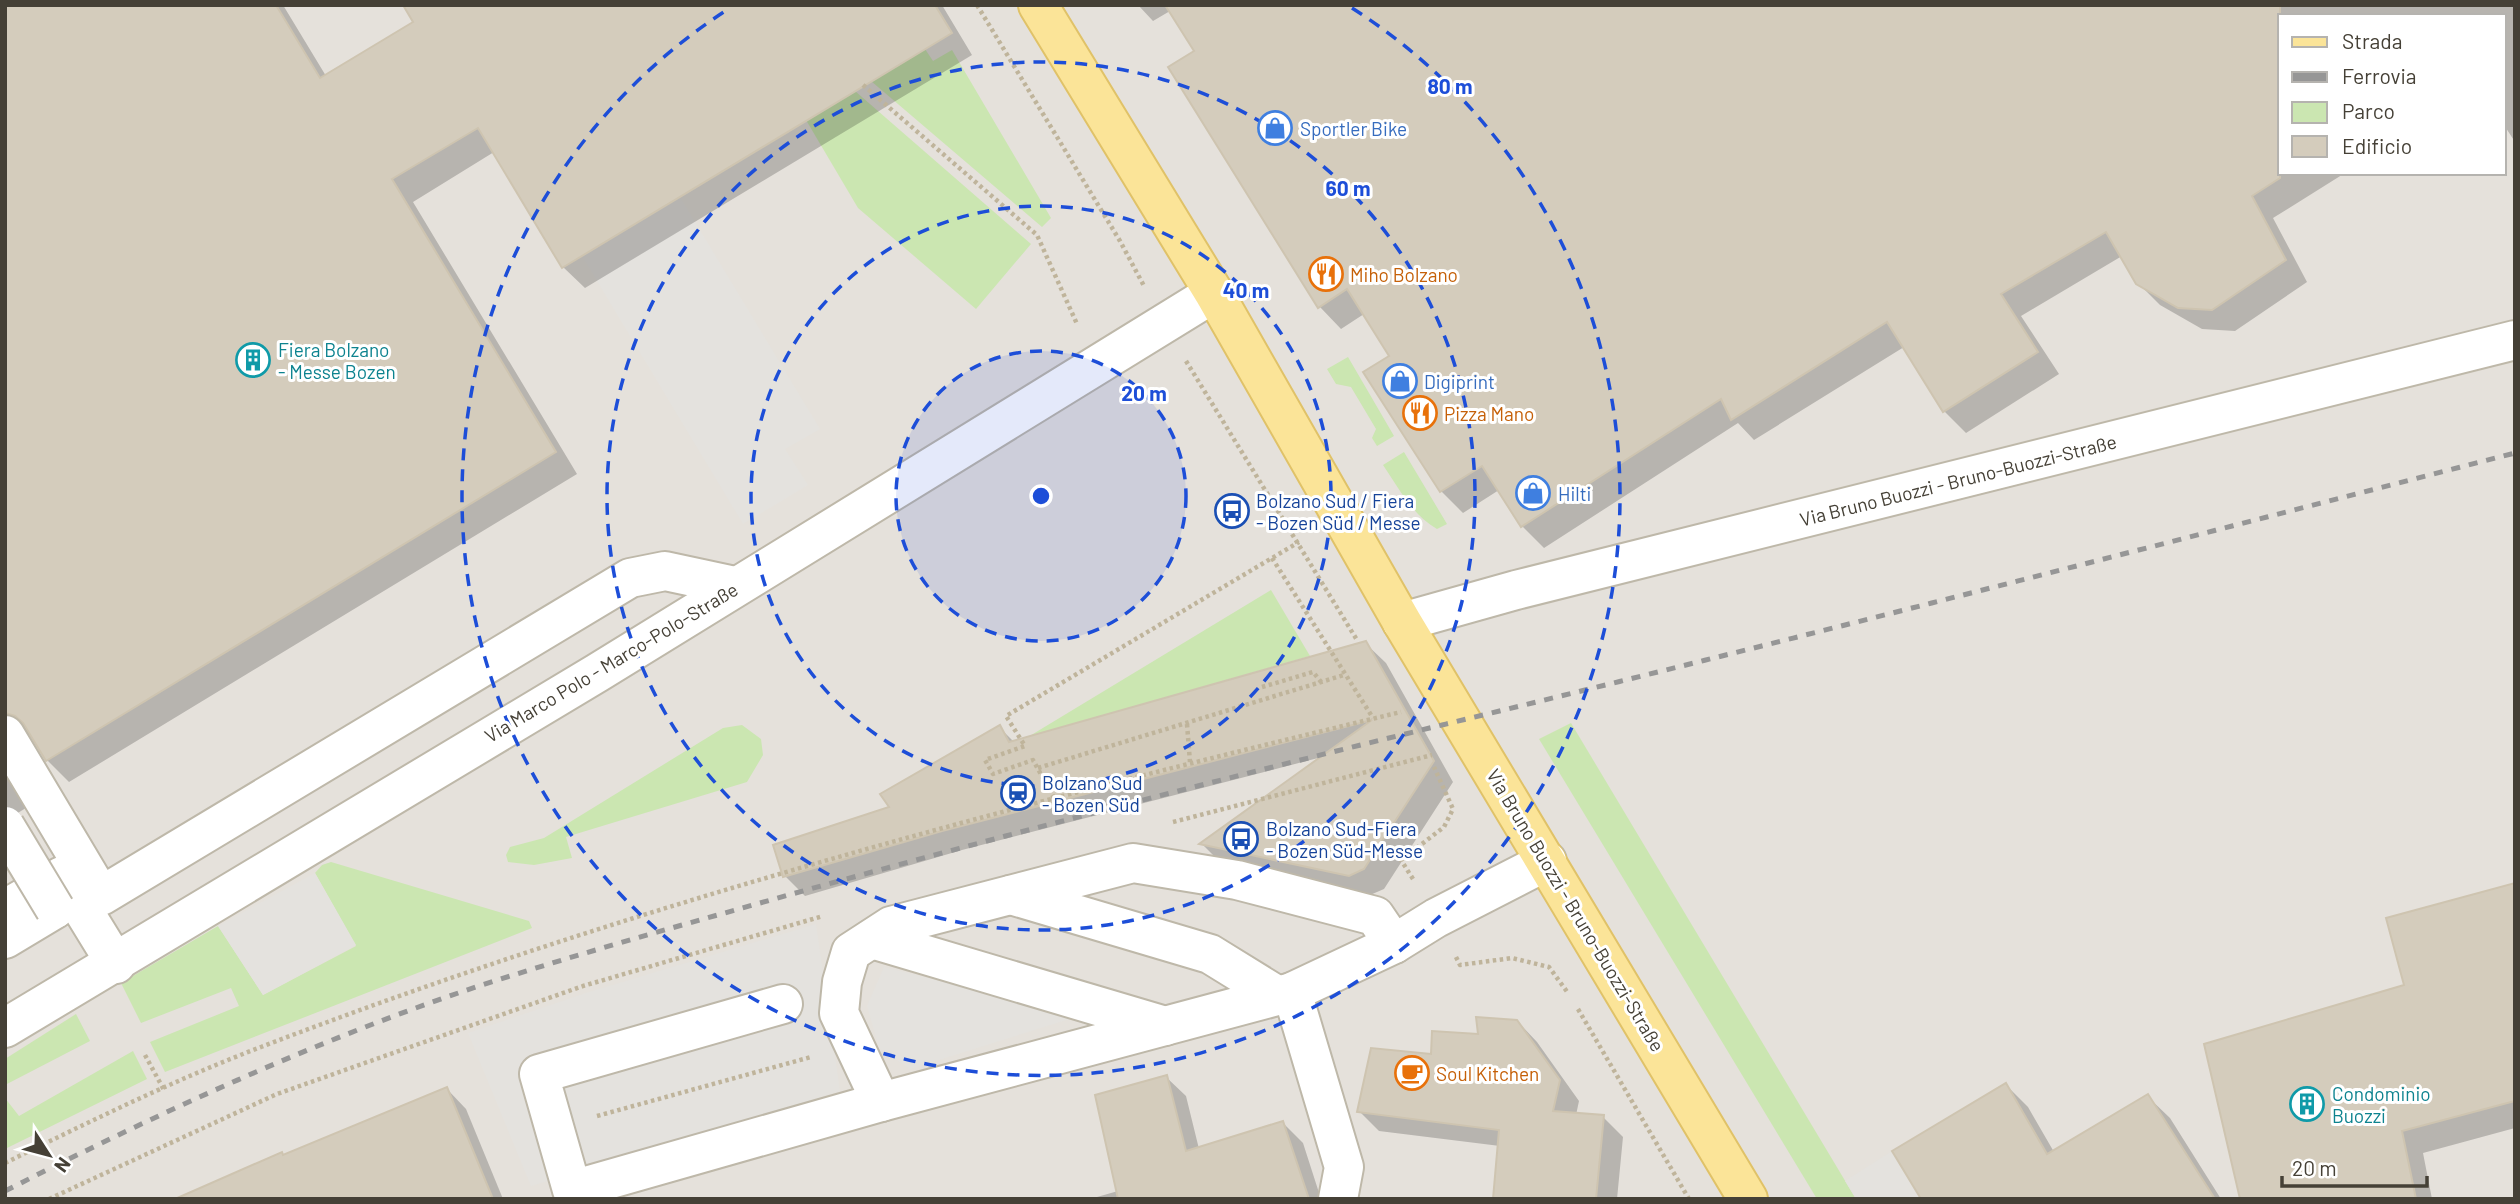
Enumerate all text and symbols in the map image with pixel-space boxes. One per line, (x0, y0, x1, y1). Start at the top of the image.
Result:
legend (2278, 14, 2506, 175)
text: Strada (2342, 28, 2402, 53)
text: Ferrovia (2342, 63, 2417, 88)
text: 80 m (1427, 73, 1473, 98)
text: Parco (2342, 98, 2395, 123)
shop icon: Sportler Bike (1256, 109, 1294, 147)
place label: Sportler Bike (1300, 117, 1407, 140)
text: Edificio (2342, 133, 2412, 158)
text: 60 m (1326, 175, 1370, 200)
restaurant icon: Miho Bolzano (1307, 255, 1345, 293)
place label: Miho Bolzano (1350, 263, 1458, 286)
text: 40 m (1223, 277, 1269, 302)
place label: Fiera Bolzano - Messe Bozen (278, 338, 396, 383)
building icon: Fiera Bolzano - Messe Bozen (234, 341, 272, 379)
shop icon: Digiprint (1381, 362, 1419, 400)
place label: Digiprint (1424, 370, 1495, 393)
text: 20 m (1121, 380, 1167, 405)
restaurant icon: Pizza Mano (1401, 394, 1439, 432)
place label: Pizza Mano (1444, 402, 1534, 425)
street label: Via Bruno Buozzi - Bruno-Buozzi-Straße (1797, 429, 2119, 531)
shop icon: Hilti (1514, 474, 1552, 512)
place label: Hilti (1558, 482, 1591, 505)
centre of rings (1029, 484, 1053, 508)
place label: Bolzano Sud / Fiera - Bozen Süd / Messe (1256, 489, 1421, 534)
bus stop icon: Bolzano Sud / Fiera - Bozen Süd / Messe (1213, 492, 1251, 530)
street label: Via Marco Polo - Marco-Polo-Straße (480, 577, 742, 747)
street label: Via Bruno Buozzi - Bruno-Buozzi-Straße (1482, 765, 1670, 1055)
place label: Bolzano Sud - Bozen Süd (1042, 771, 1143, 816)
station icon: Bolzano Sud - Bozen Süd (999, 774, 1037, 812)
place label: Bolzano Sud-Fiera - Bozen Süd-Messe (1266, 817, 1423, 862)
bus stop icon: Bolzano Sud-Fiera - Bozen Süd-Messe (1222, 820, 1260, 858)
cafe icon: Soul Kitchen (1393, 1054, 1431, 1092)
place label: Soul Kitchen (1436, 1062, 1539, 1085)
place label: Condominio Buozzi (2332, 1082, 2431, 1127)
building icon: Condominio Buozzi (2288, 1085, 2326, 1123)
north arrow (14, 1120, 84, 1190)
scale bar (2282, 1144, 2427, 1188)
text: N (50, 1153, 76, 1177)
text: 20 m (2292, 1155, 2337, 1180)

